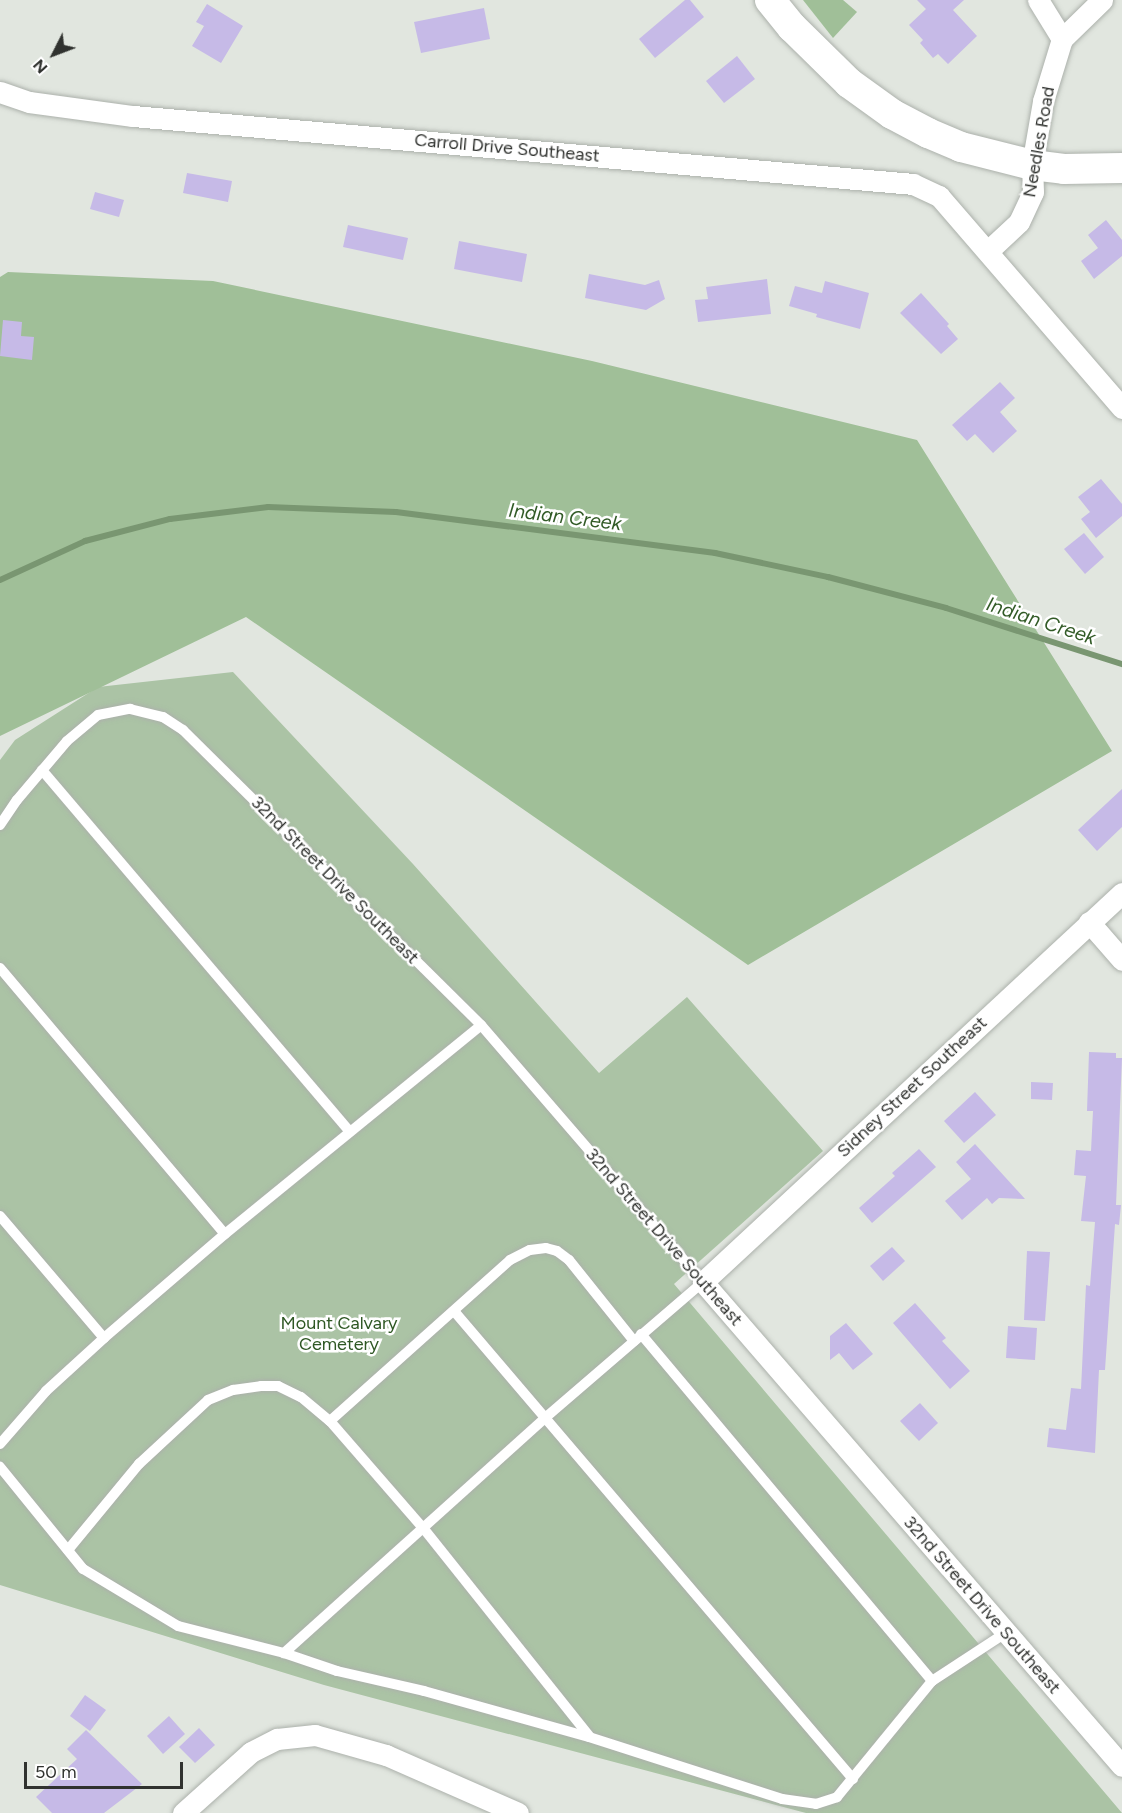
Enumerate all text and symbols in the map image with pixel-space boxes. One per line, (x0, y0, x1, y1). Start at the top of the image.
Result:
north arrow (24, 24, 84, 84)
text: N (29, 55, 51, 77)
street label: Needles Road (1019, 85, 1059, 199)
street label: Carroll Drive Southeast (414, 129, 600, 167)
water label: Indian Creek (507, 498, 623, 536)
water label: Indian Creek (983, 592, 1099, 650)
street label: 32nd Street Drive Southeast (247, 792, 423, 968)
street label: Sidney Street Southeast (833, 1012, 991, 1162)
street label: 32nd Street Drive Southeast (581, 1144, 747, 1330)
park label: Mount Calvary Cemetery (280, 1313, 398, 1356)
street label: 32nd Street Drive Southeast (899, 1512, 1065, 1698)
scale bar (27, 1750, 186, 1788)
text: 50 m (35, 1761, 77, 1783)

